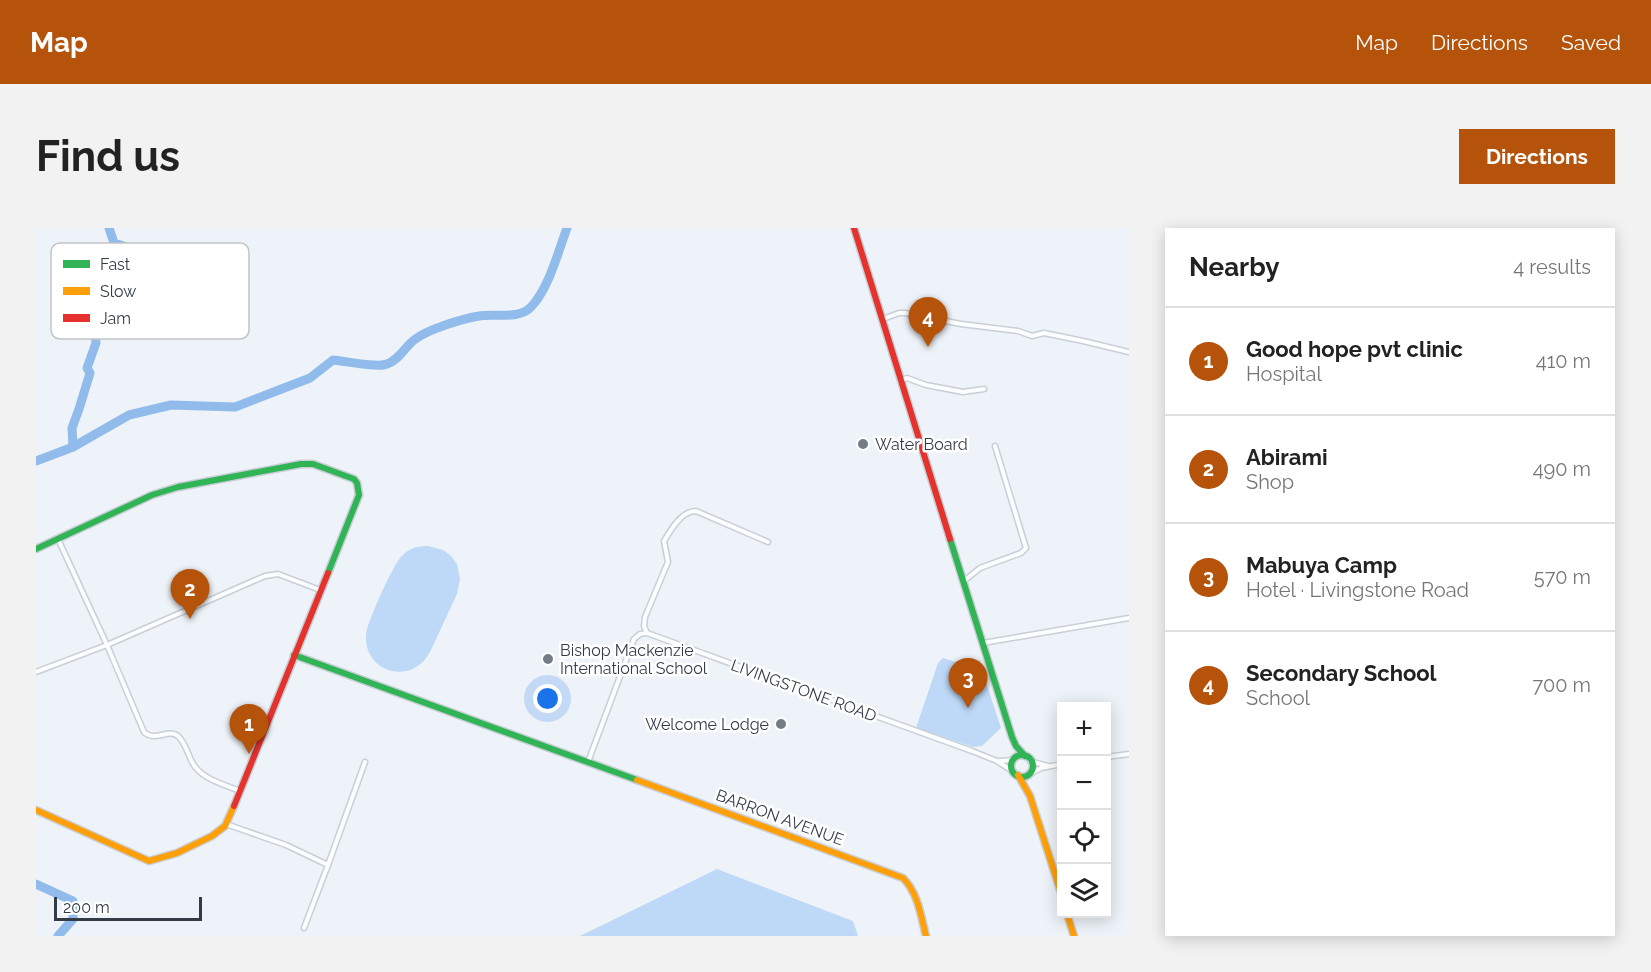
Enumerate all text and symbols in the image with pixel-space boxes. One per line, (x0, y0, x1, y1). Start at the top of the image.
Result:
text: Map (30, 26, 88, 59)
text: Map (1355, 30, 1398, 55)
text: Directions (1431, 30, 1528, 55)
text: Saved (1561, 30, 1621, 55)
button: Directions (1459, 129, 1615, 184)
text: Find us (36, 132, 180, 181)
legend (51, 243, 249, 339)
text: Nearby (1189, 252, 1279, 282)
text: Fast (100, 255, 131, 274)
text: 4 results (1513, 255, 1591, 279)
text: Slow (100, 282, 136, 301)
pin: 4 (908, 298, 948, 347)
text: Jam (100, 309, 131, 328)
text: Good hope pvt clinic (1246, 336, 1463, 362)
text: 1 (1204, 349, 1213, 373)
text: 410 m (1536, 349, 1591, 373)
text: Hospital (1246, 362, 1322, 386)
place label: Water Board (875, 435, 968, 454)
marker: Water Board (856, 437, 870, 451)
text: Abirami (1246, 444, 1328, 470)
text: 2 (1203, 457, 1214, 481)
text: 490 m (1533, 457, 1591, 481)
text: Shop (1246, 470, 1294, 494)
text: Mabuya Camp (1246, 552, 1397, 578)
text: 3 (1203, 565, 1214, 589)
text: 570 m (1534, 565, 1591, 589)
pin: 2 (170, 570, 210, 619)
text: Hotel · Livingstone Road (1246, 578, 1469, 602)
place label: Bishop Mackenzie International School (560, 641, 708, 678)
marker: Bishop Mackenzie International School (541, 652, 555, 666)
street label: LIVINGSTONE ROAD (728, 655, 879, 726)
pin: 3 (948, 658, 988, 708)
text: Secondary School (1246, 660, 1437, 686)
text: 4 (1203, 673, 1214, 697)
text: 700 m (1532, 673, 1591, 697)
your location (533, 684, 562, 713)
text: School (1246, 686, 1310, 710)
map controls (1057, 702, 1111, 918)
button: + (1057, 702, 1111, 756)
pin: 1 (230, 704, 268, 754)
place label: Welcome Lodge (645, 715, 769, 734)
marker: Welcome Lodge (774, 717, 788, 731)
button: − (1057, 756, 1111, 810)
street label: BARRON AVENUE (713, 785, 847, 850)
button: locate (1057, 810, 1111, 864)
button: layers (1057, 864, 1111, 918)
scale bar (54, 894, 202, 922)
text: 200 m (63, 898, 110, 917)

